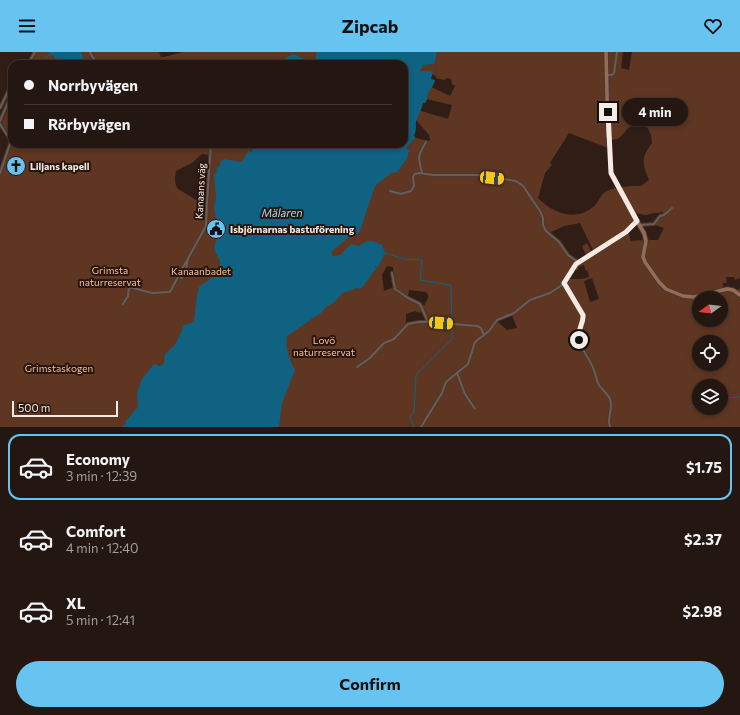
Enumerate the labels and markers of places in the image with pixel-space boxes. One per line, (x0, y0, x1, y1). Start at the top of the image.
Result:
church icon: Liljans kapell (5, 155, 27, 177)
place label: Liljans kapell (30, 160, 90, 172)
public building icon: Isbjörnarnas bastuförening (205, 218, 227, 240)
place label: Isbjörnarnas bastuförening (230, 223, 355, 235)

